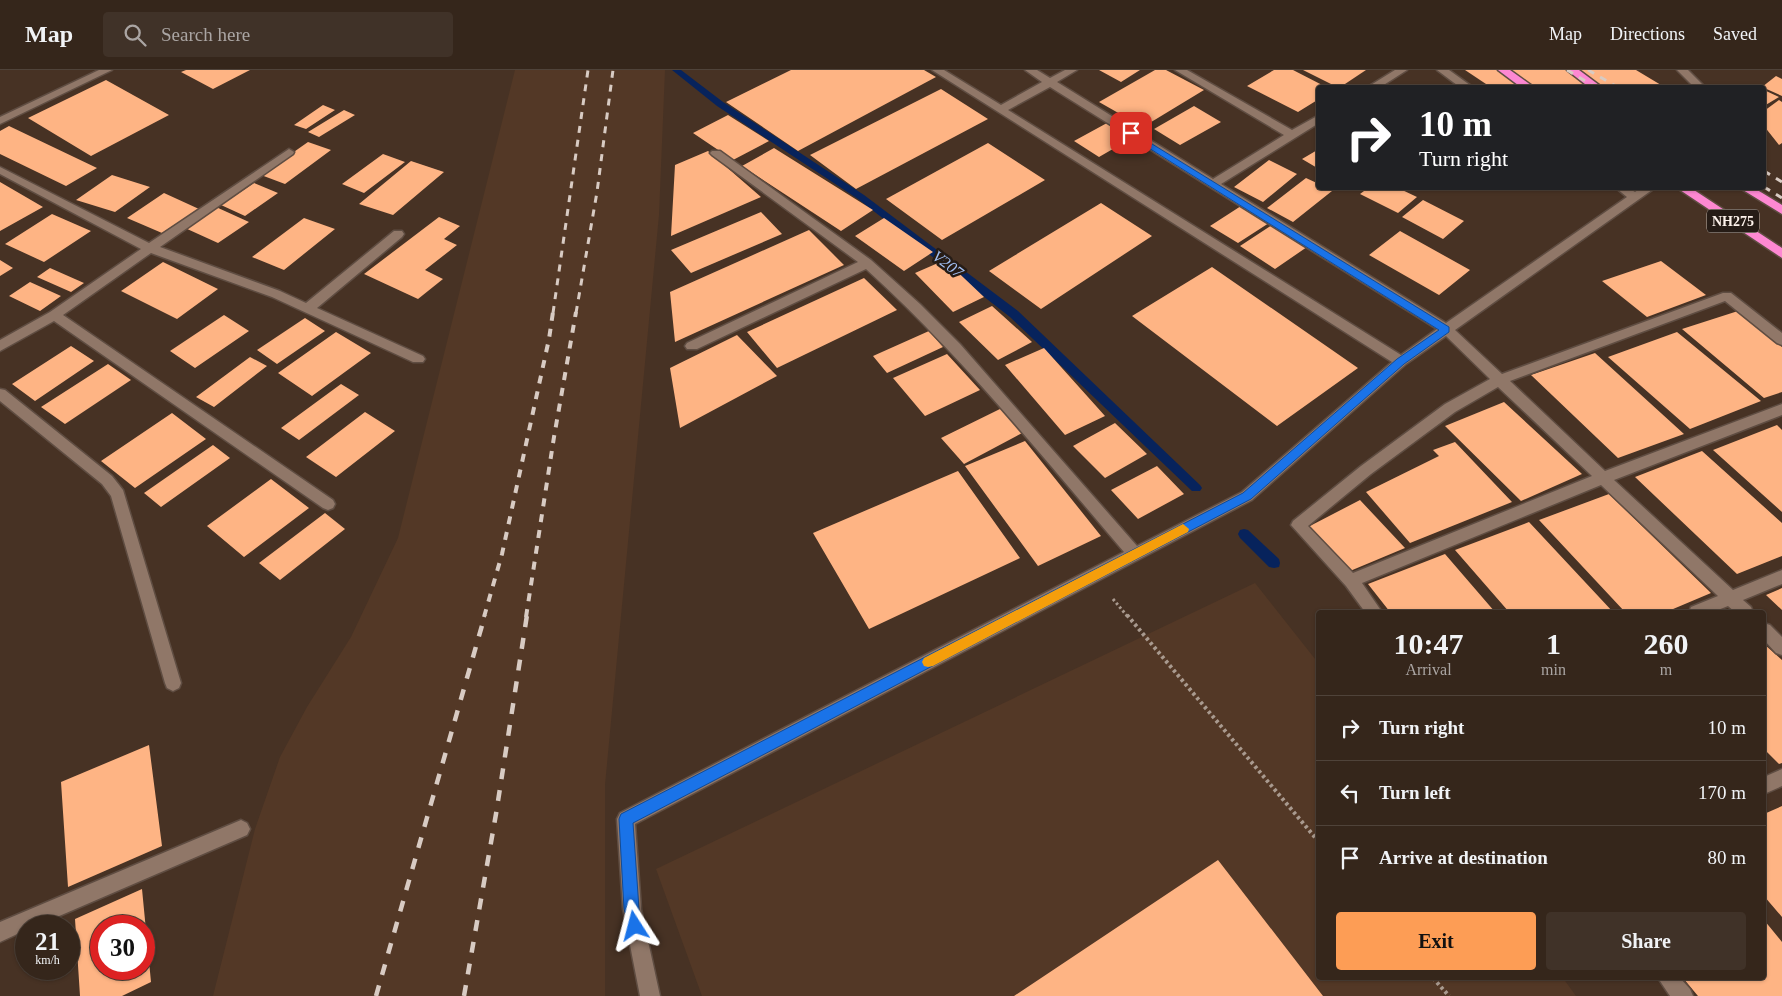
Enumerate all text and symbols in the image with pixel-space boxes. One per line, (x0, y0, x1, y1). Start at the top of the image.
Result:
search box (103, 12, 453, 57)
text: Map (25, 21, 73, 47)
icon: search (121, 21, 149, 49)
text: Search here (161, 24, 250, 45)
text: Map (1549, 24, 1582, 44)
text: Directions (1610, 24, 1685, 44)
text: Saved (1713, 24, 1757, 44)
icon: right (1336, 105, 1401, 170)
text: 10 m (1419, 105, 1492, 144)
pin (1110, 112, 1152, 154)
icon: arrive (1117, 119, 1145, 147)
text: Turn right (1419, 146, 1508, 171)
road number: NH275 (1707, 210, 1759, 232)
water label: V207 (929, 247, 967, 282)
text: 10:47 (1394, 627, 1464, 660)
text: 1 (1546, 627, 1561, 660)
text: 260 (1643, 627, 1688, 660)
text: Arrival (1405, 661, 1452, 678)
text: min (1541, 661, 1566, 678)
text: m (1660, 661, 1672, 678)
icon: right (1336, 714, 1364, 742)
text: Turn right (1379, 717, 1464, 738)
text: 10 m (1707, 717, 1746, 738)
icon: left (1336, 779, 1364, 807)
text: Turn left (1379, 782, 1451, 803)
text: 170 m (1698, 782, 1746, 803)
icon: arrive (1336, 844, 1364, 872)
text: Arrive at destination (1379, 847, 1548, 868)
text: 80 m (1707, 847, 1746, 868)
position arrow (608, 899, 660, 951)
button: Exit (1336, 912, 1536, 970)
button: Share (1546, 912, 1746, 970)
speed limit sign: 30 (90, 915, 155, 980)
text: 21 (35, 928, 60, 955)
text: km/h (35, 953, 60, 967)

